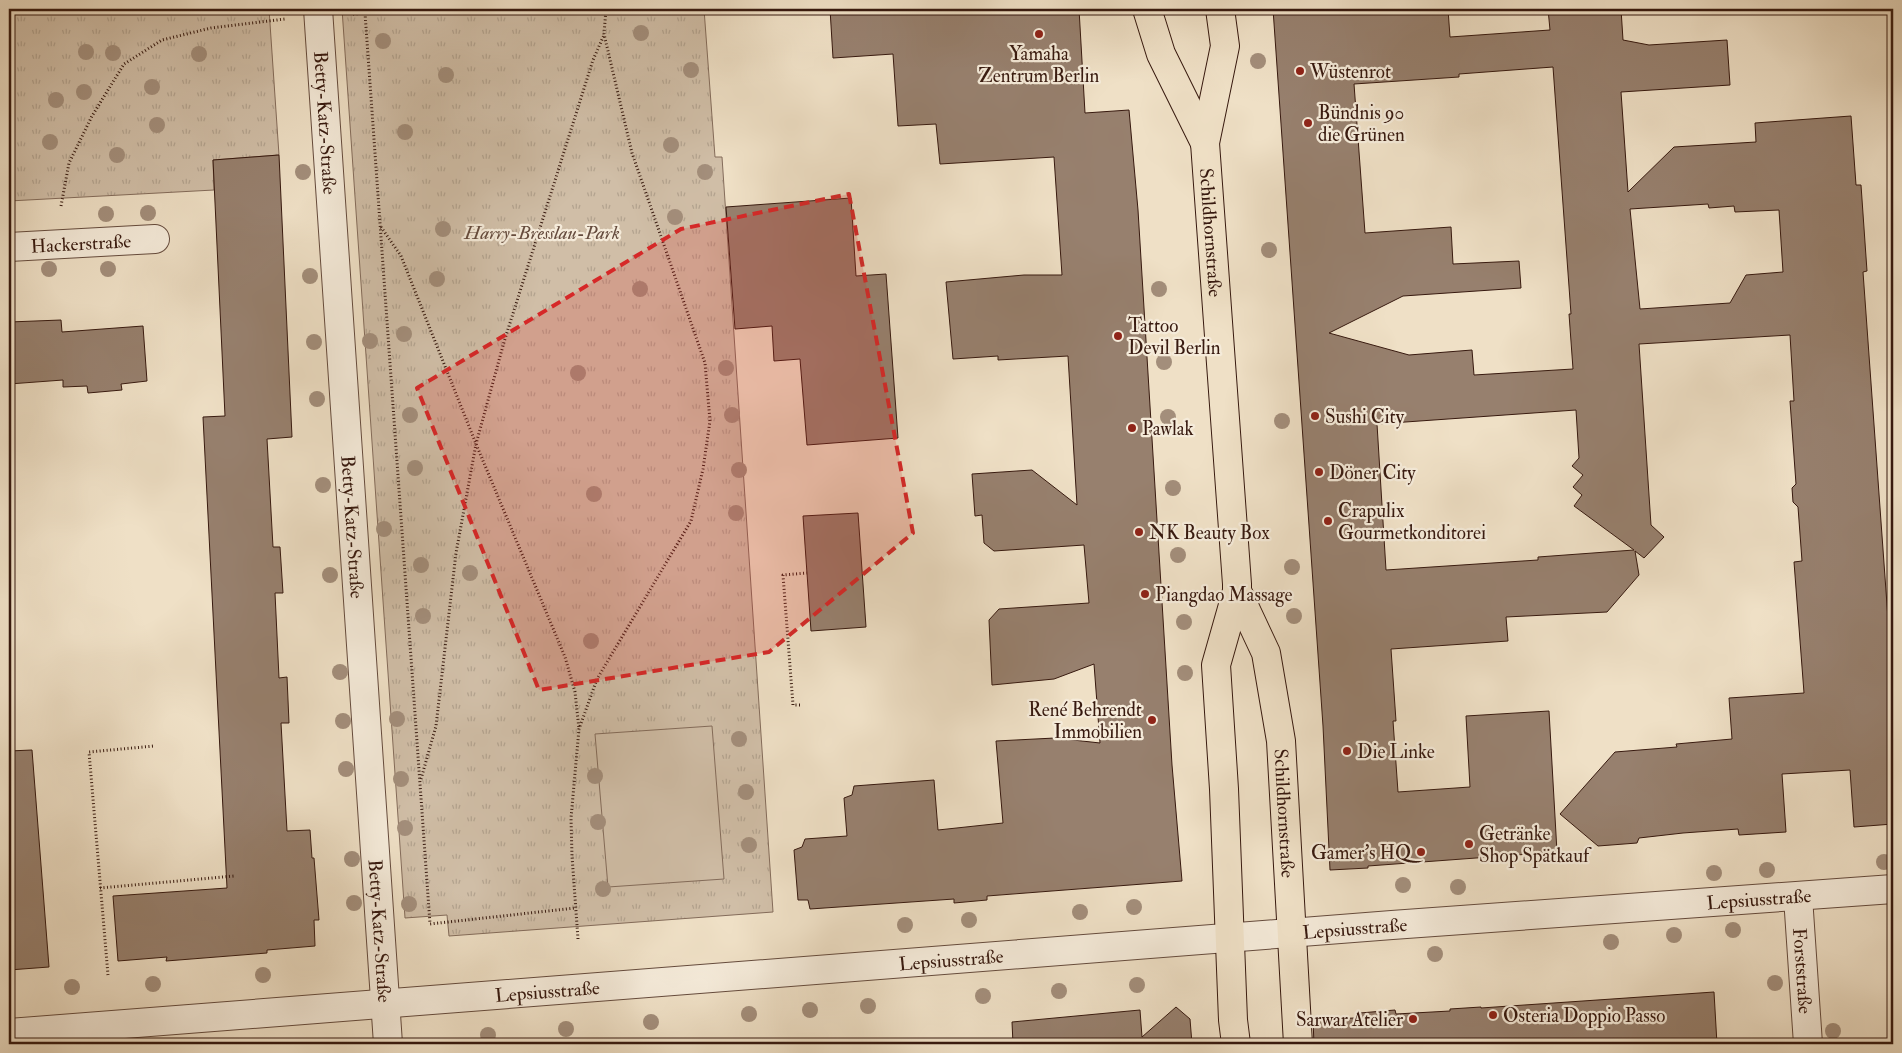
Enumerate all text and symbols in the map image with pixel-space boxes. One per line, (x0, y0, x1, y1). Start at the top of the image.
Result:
marker: Yamaha Zentrum Berlin (1033, 28, 1045, 40)
place label: Yamaha Zentrum Berlin (979, 42, 1100, 88)
street label: Betty-Katz-Straße (308, 50, 342, 195)
place label: Wüstenrot (1309, 60, 1391, 84)
marker: Wüstenrot (1294, 65, 1306, 77)
place label: Bündnis 90 die Grünen (1318, 101, 1405, 147)
marker: Bündnis 90 die Grünen (1302, 117, 1314, 129)
street label: Schildhornstraße (1194, 167, 1227, 298)
park label: Harry-Bresslau-Park (463, 221, 620, 245)
street label: Hackerstraße (30, 229, 132, 259)
place label: Tattoo Devil Berlin (1128, 314, 1221, 360)
marker: Tattoo Devil Berlin (1112, 330, 1124, 342)
place label: Sushi City (1325, 405, 1405, 429)
marker: Sushi City (1309, 410, 1321, 422)
place label: Pawlak (1142, 417, 1194, 441)
marker: Pawlak (1126, 422, 1138, 434)
street label: Betty-Katz-Straße (335, 454, 369, 599)
place label: Döner City (1329, 461, 1416, 485)
marker: Döner City (1313, 466, 1325, 478)
place label: Crapulix Gourmetkonditorei (1338, 499, 1486, 545)
marker: Crapulix Gourmetkonditorei (1322, 515, 1334, 527)
place label: NK Beauty Box (1149, 521, 1270, 545)
marker: NK Beauty Box (1133, 526, 1145, 538)
place label: Piangdao Massage (1155, 583, 1293, 607)
marker: Piangdao Massage (1139, 588, 1151, 600)
place label: René Behrendt Immobilien (1028, 698, 1142, 744)
marker: René Behrendt Immobilien (1146, 714, 1158, 726)
place label: Die Linke (1357, 740, 1435, 764)
marker: Die Linke (1341, 745, 1353, 757)
street label: Schildhornstraße (1268, 748, 1300, 878)
place label: Getränke Shop Spätkauf (1479, 822, 1592, 869)
marker: Getränke Shop Spätkauf (1463, 838, 1475, 850)
place label: Gamer's HQ (1311, 841, 1423, 865)
marker: Gamer's HQ (1415, 846, 1427, 858)
street label: Betty-Katz-Straße (363, 859, 396, 1003)
street label: Lepsiusstraße (1706, 884, 1812, 915)
street label: Lepsiusstraße (1302, 913, 1408, 945)
street label: Forststraße (1787, 927, 1817, 1015)
street label: Lepsiusstraße (898, 944, 1005, 976)
street label: Lepsiusstraße (494, 976, 601, 1008)
place label: Osteria Doppio Passo (1503, 1004, 1666, 1029)
place label: Sarwar Atelier (1296, 1008, 1403, 1032)
marker: Osteria Doppio Passo (1487, 1009, 1499, 1021)
marker: Sarwar Atelier (1407, 1013, 1419, 1025)

